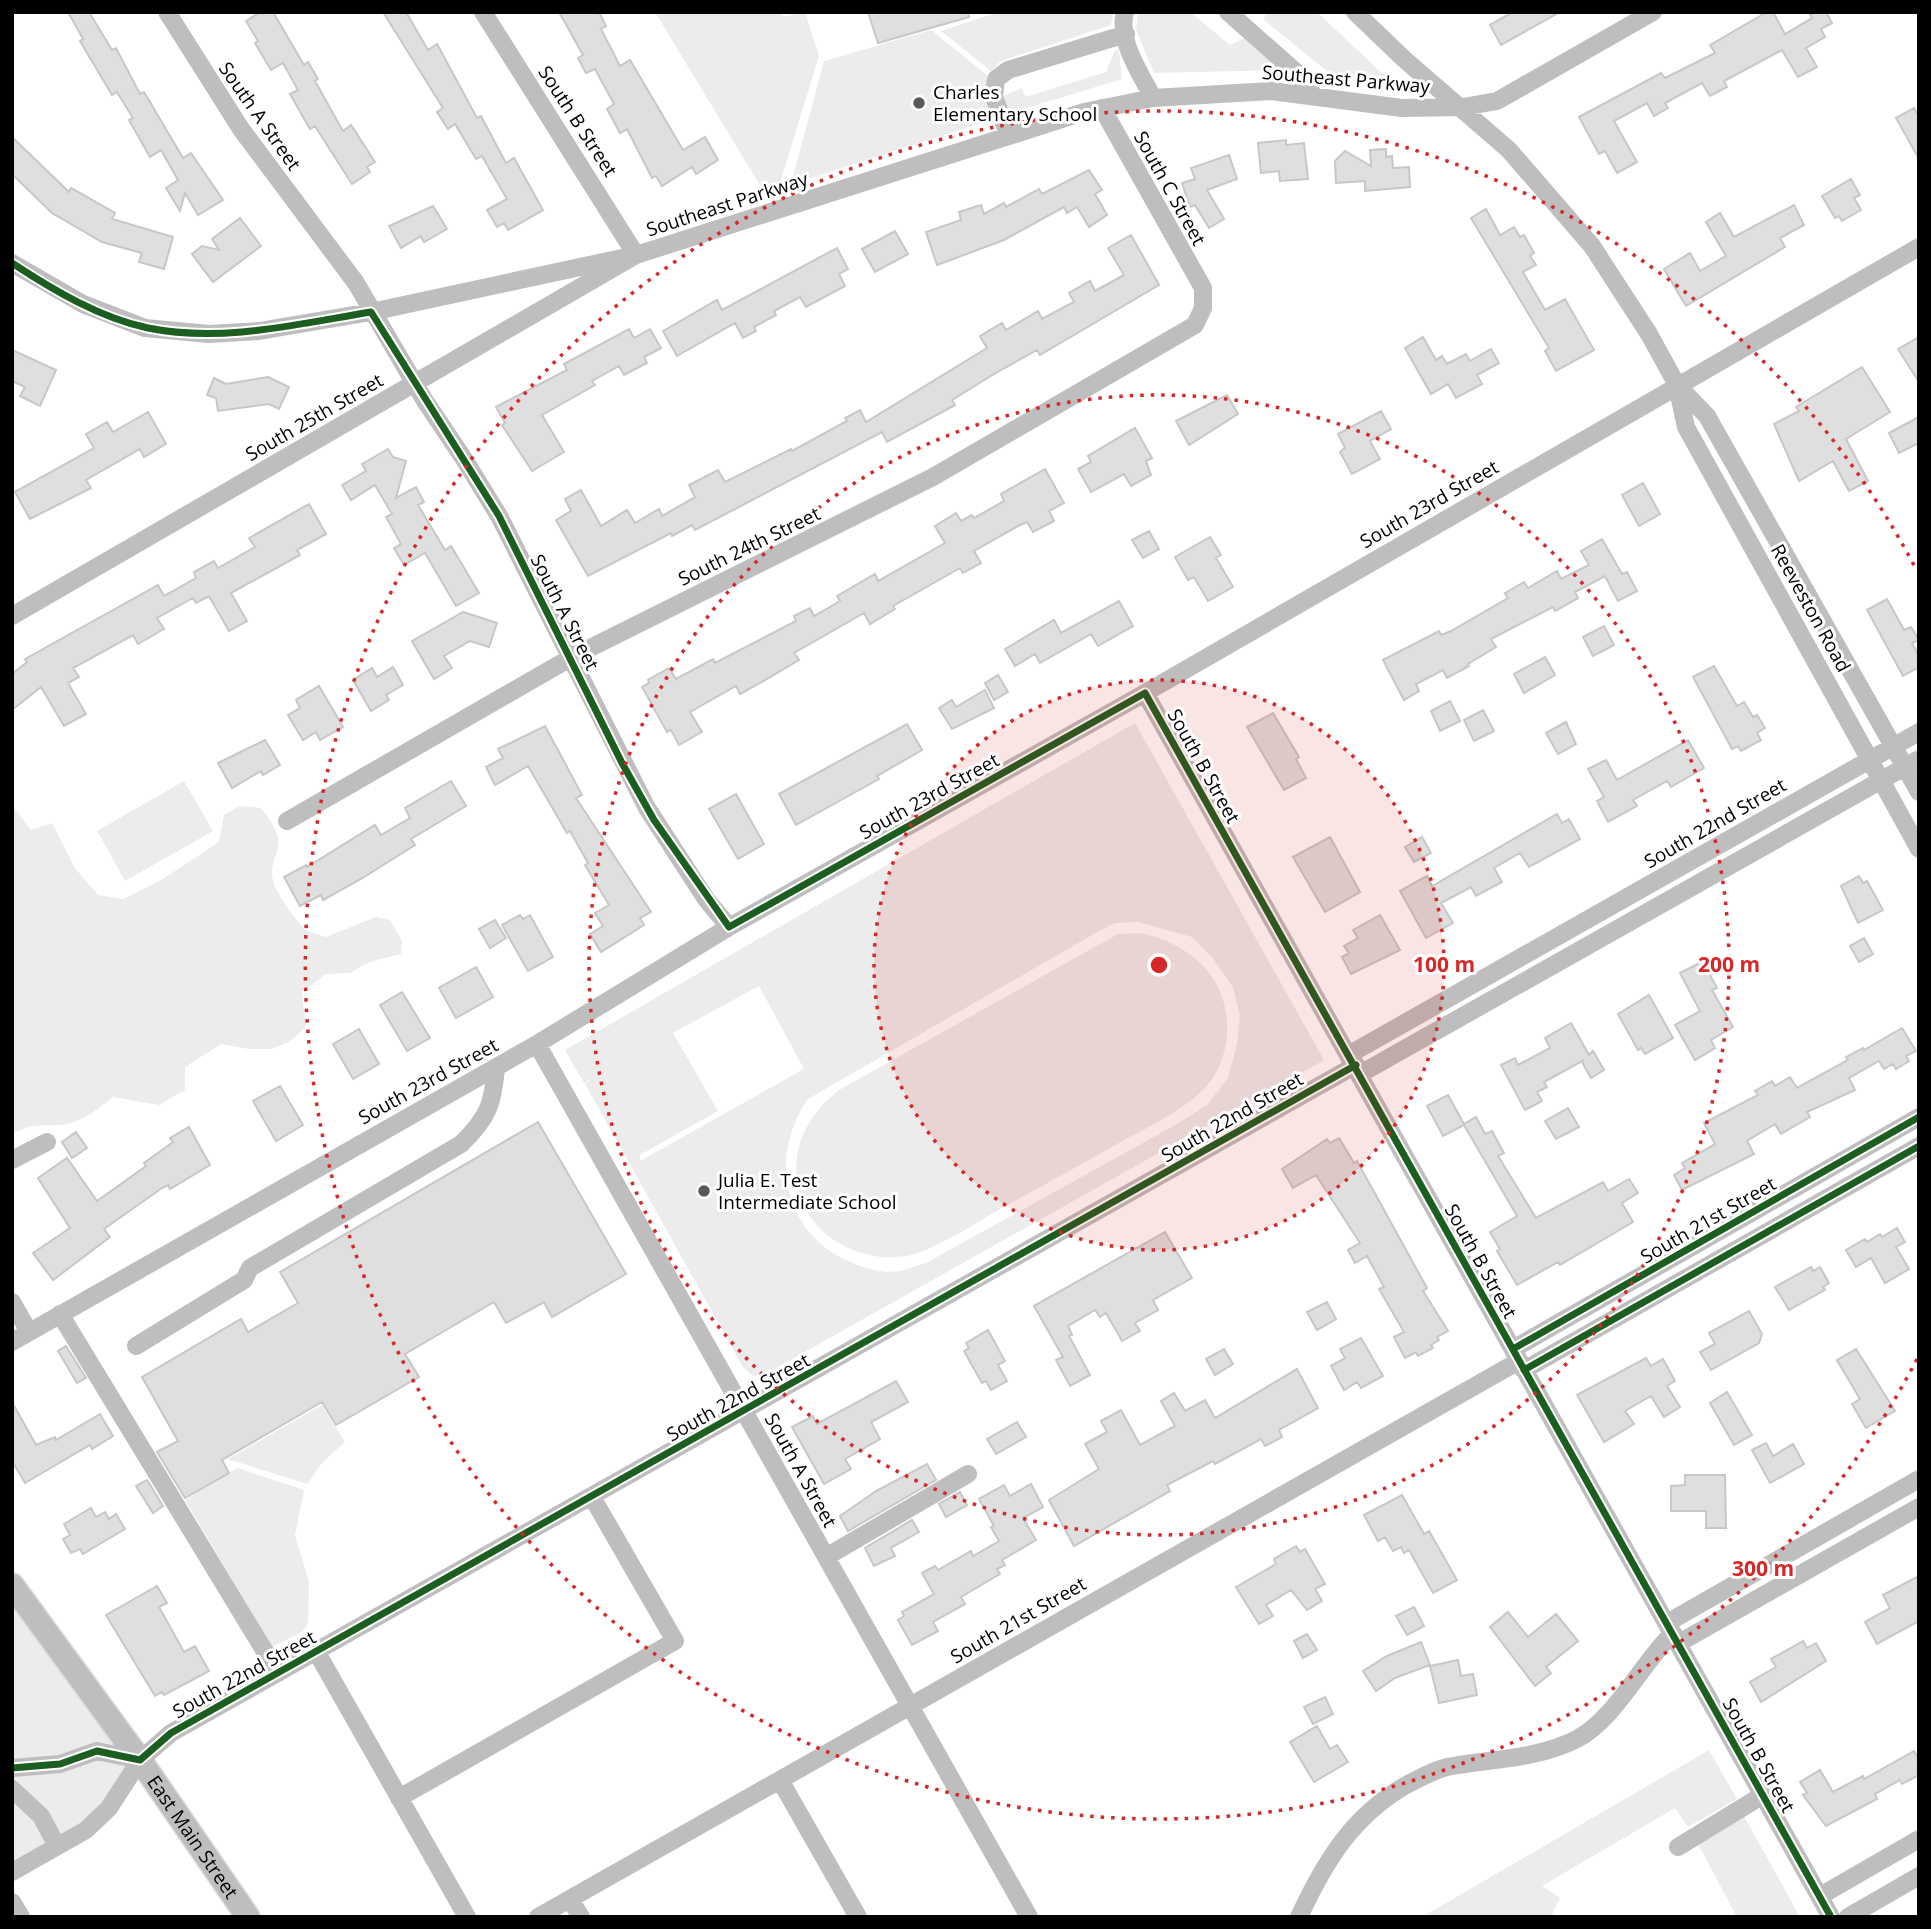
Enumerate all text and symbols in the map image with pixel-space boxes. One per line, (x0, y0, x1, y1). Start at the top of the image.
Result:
street label: South A Street (213, 57, 307, 176)
street label: Southeast Parkway (1261, 59, 1432, 99)
street label: South B Street (532, 61, 624, 182)
place label: Charles Elementary School (933, 79, 1097, 127)
marker: Charles Elementary School (911, 95, 927, 111)
street label: South C Street (1128, 126, 1212, 250)
street label: Southeast Parkway (643, 165, 812, 242)
street label: South 25th Street (240, 367, 388, 467)
street label: South 23rd Street (1355, 454, 1503, 554)
street label: South 24th Street (674, 500, 825, 592)
street label: Reeveston Road (1765, 539, 1857, 677)
street label: South A Street (525, 550, 605, 675)
street label: South B Street (1162, 704, 1246, 828)
street label: South 23rd Street (854, 747, 1004, 845)
street label: South 22nd Street (1639, 772, 1791, 874)
text: 100 m (1413, 950, 1475, 978)
text: 200 m (1698, 950, 1760, 978)
centre of rings (1147, 953, 1171, 977)
street label: South 23rd Street (353, 1032, 503, 1130)
street label: South 22nd Street (1156, 1066, 1308, 1168)
place label: Julia E. Test Intermediate School (716, 1167, 897, 1215)
street label: South 21st Street (1635, 1171, 1781, 1269)
marker: Julia E. Test Intermediate School (696, 1183, 712, 1199)
street label: South B Street (1439, 1199, 1523, 1323)
street label: South 22nd Street (662, 1347, 814, 1447)
street label: South A Street (759, 1408, 843, 1532)
text: 300 m (1732, 1554, 1794, 1582)
street label: South 21st Street (945, 1571, 1091, 1669)
street label: South 22nd Street (168, 1624, 320, 1724)
street label: South B Street (1717, 1693, 1801, 1817)
street label: East Main Street (141, 1770, 244, 1904)

